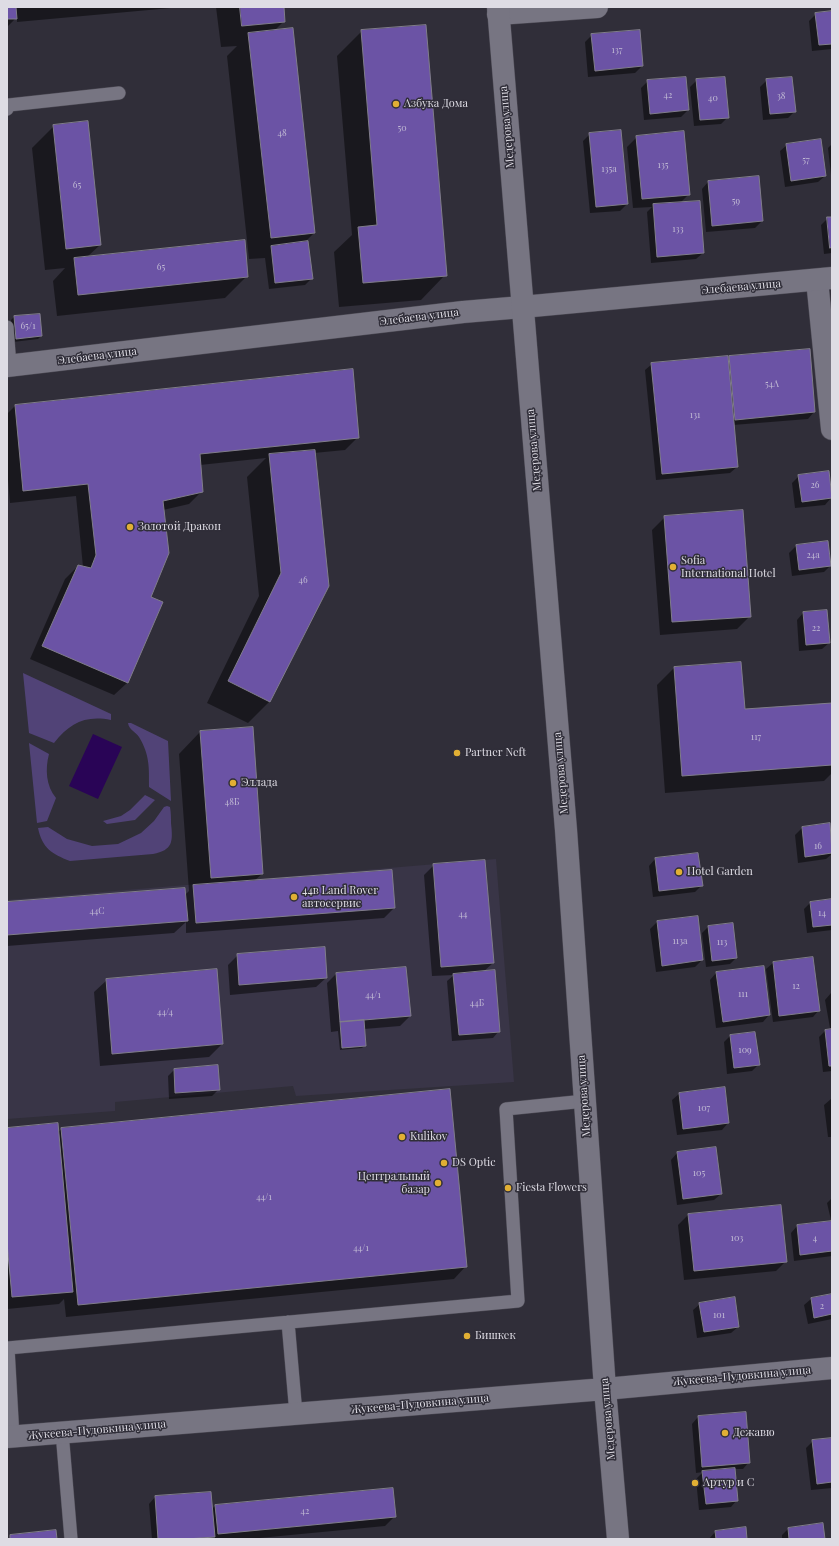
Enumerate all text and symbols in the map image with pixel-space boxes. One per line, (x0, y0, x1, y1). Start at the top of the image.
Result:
house number: 137 (612, 45, 622, 55)
street label: Медерова улица (497, 85, 517, 169)
house number: 42 (664, 90, 672, 100)
house number: 38 (777, 91, 785, 101)
house number: 40 (708, 93, 718, 103)
place label: Азбука Дома (404, 97, 468, 111)
marker: Азбука Дома (391, 99, 401, 109)
house number: 50 (397, 123, 407, 133)
house number: 48 (277, 128, 287, 138)
house number: 57 (802, 155, 810, 165)
house number: 135 (658, 160, 668, 170)
house number: 135а (601, 164, 617, 174)
house number: 65 (73, 180, 81, 190)
house number: 59 (732, 196, 740, 206)
house number: 133 (672, 224, 684, 234)
house number: 65 (157, 262, 165, 272)
street label: Элебаева улица (701, 277, 781, 297)
street label: Элебаева улица (378, 306, 460, 328)
house number: 65/1 (20, 321, 36, 331)
street label: Элебаева улица (56, 345, 138, 367)
house number: 54А (765, 379, 779, 389)
street label: Медерова улица (524, 408, 544, 492)
house number: 131 (690, 410, 700, 420)
house number: 26 (811, 480, 819, 490)
place label: Золотой Дракон (138, 520, 221, 534)
marker: Золотой Дракон (125, 522, 135, 532)
house number: 24а (806, 550, 820, 560)
place label: Sofia International Hotel (681, 554, 776, 580)
marker: Sofia International Hotel (668, 562, 678, 572)
house number: 46 (298, 575, 308, 585)
house number: 22 (812, 623, 820, 633)
street label: Медерова улица (551, 731, 571, 815)
house number: 117 (751, 732, 761, 742)
place label: Partner Neft (465, 746, 526, 760)
marker: Partner Neft (452, 748, 462, 758)
place label: Эллада (241, 776, 277, 790)
marker: Эллада (228, 778, 238, 788)
house number: 48Б (225, 797, 239, 807)
house number: 16 (814, 841, 822, 851)
place label: Hotel Garden (687, 865, 753, 879)
marker: Hotel Garden (674, 867, 684, 877)
place label: 44в Land Rover автосервис (302, 884, 378, 910)
marker: 44в Land Rover автосервис (289, 892, 299, 902)
house number: 44С (89, 906, 105, 916)
house number: 14 (818, 908, 826, 918)
house number: 44 (459, 909, 467, 919)
house number: 113а (672, 936, 688, 946)
house number: 113 (717, 937, 727, 947)
house number: 12 (792, 981, 800, 991)
house number: 111 (738, 989, 748, 999)
house number: 44/1 (365, 990, 381, 1000)
house number: 44Б (470, 998, 484, 1008)
house number: 44/4 (157, 1007, 173, 1017)
house number: 109 (738, 1045, 752, 1055)
street label: Медерова улица (575, 1055, 593, 1137)
house number: 107 (698, 1103, 710, 1113)
place label: Kulikov (410, 1130, 447, 1144)
marker: Kulikov (397, 1132, 407, 1142)
place label: DS Optic (452, 1156, 496, 1170)
marker: DS Optic (439, 1158, 449, 1168)
house number: 105 (693, 1168, 705, 1178)
place label: Центральный базар (358, 1170, 430, 1196)
marker: Центральный базар (433, 1178, 443, 1188)
place label: Fiesta Flowers (516, 1181, 587, 1195)
marker: Fiesta Flowers (503, 1183, 513, 1193)
house number: 44/1 (256, 1192, 272, 1202)
house number: 103 (731, 1233, 743, 1243)
house number: 4 (813, 1233, 817, 1243)
house number: 44/1 (353, 1243, 369, 1253)
house number: 2 (820, 1301, 824, 1311)
house number: 101 (713, 1310, 725, 1320)
place label: Бишкек (475, 1329, 516, 1343)
marker: Бишкек (462, 1331, 472, 1341)
street label: Жукеева-Пудовкина улица (672, 1363, 812, 1389)
street label: Медерова улица (598, 1377, 618, 1461)
street label: Жукеева-Пудовкина улица (350, 1391, 490, 1417)
street label: Жукеева-Пудовкина улица (27, 1417, 167, 1443)
place label: Дежавю (733, 1426, 775, 1440)
marker: Дежавю (720, 1428, 730, 1438)
place label: Артур и С (703, 1476, 754, 1490)
marker: Артур и С (690, 1478, 700, 1488)
house number: 42 (301, 1506, 309, 1516)

